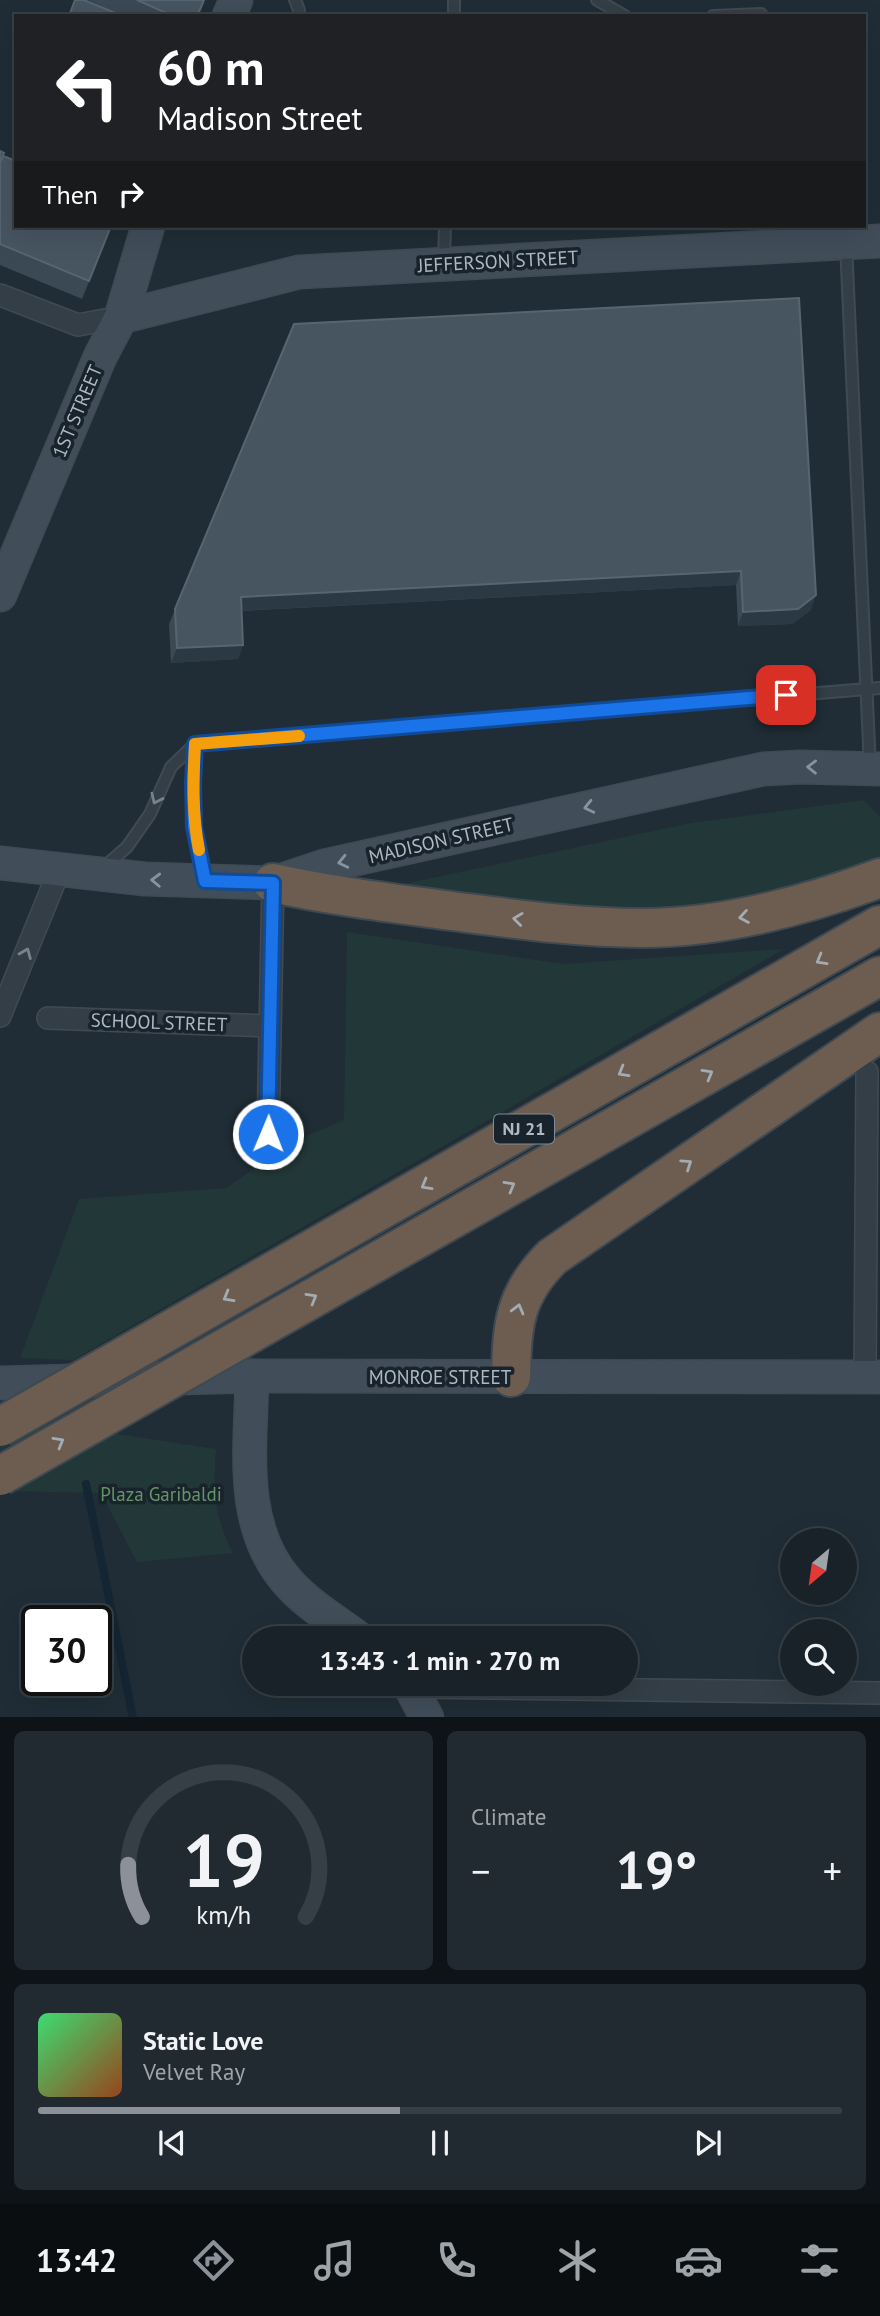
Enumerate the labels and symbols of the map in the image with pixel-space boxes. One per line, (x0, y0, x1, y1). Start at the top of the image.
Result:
street label: JEFFERSON STREET (416, 245, 579, 277)
street label: 1ST STREET (47, 361, 107, 461)
pin (756, 665, 816, 725)
one-way arrow (806, 759, 817, 775)
one-way arrow (150, 792, 164, 804)
one-way arrow (583, 799, 595, 814)
street label: MADISON STREET (366, 812, 516, 868)
one-way arrow (337, 854, 349, 868)
one-way arrow (150, 872, 161, 887)
one-way arrow (738, 909, 750, 924)
one-way arrow (512, 911, 523, 926)
one-way arrow (17, 948, 31, 960)
one-way arrow (816, 952, 828, 965)
street label: SCHOOL STREET (90, 1008, 228, 1036)
one-way arrow (618, 1064, 631, 1077)
one-way arrow (701, 1069, 713, 1082)
position arrow (231, 1097, 305, 1171)
road number: NJ 21 (494, 1114, 554, 1144)
one-way arrow (679, 1159, 692, 1172)
one-way arrow (420, 1177, 433, 1190)
one-way arrow (503, 1181, 516, 1194)
one-way arrow (222, 1289, 235, 1302)
one-way arrow (305, 1293, 318, 1306)
one-way arrow (510, 1303, 525, 1315)
street label: MONROE STREET (369, 1365, 512, 1389)
one-way arrow (52, 1437, 65, 1450)
park label: Plaza Garibaldi (100, 1482, 222, 1506)
north arrow (780, 1528, 858, 1605)
speed limit sign: 30 (21, 1605, 112, 1696)

